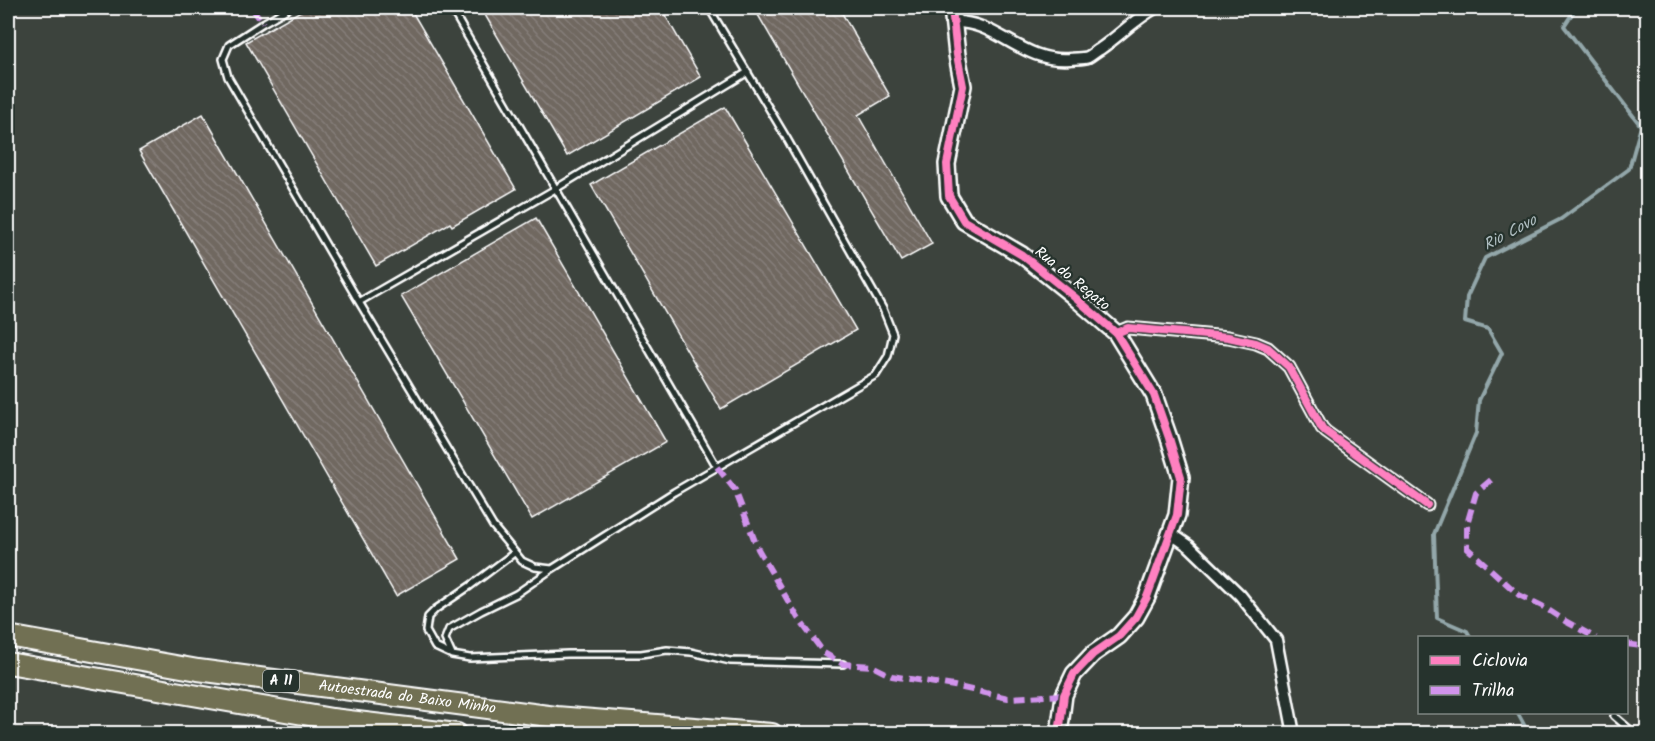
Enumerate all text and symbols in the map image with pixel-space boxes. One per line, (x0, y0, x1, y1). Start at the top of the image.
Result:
water label: Rio Covo (1479, 208, 1543, 258)
street label: Rua do Regato (1029, 241, 1115, 317)
legend (1418, 636, 1628, 714)
text: Ciclovia (1472, 647, 1528, 676)
road number: A 11 (263, 670, 299, 692)
street label: Autoestrada do Baixo Minho (317, 674, 497, 721)
text: Trilha (1472, 677, 1514, 706)

